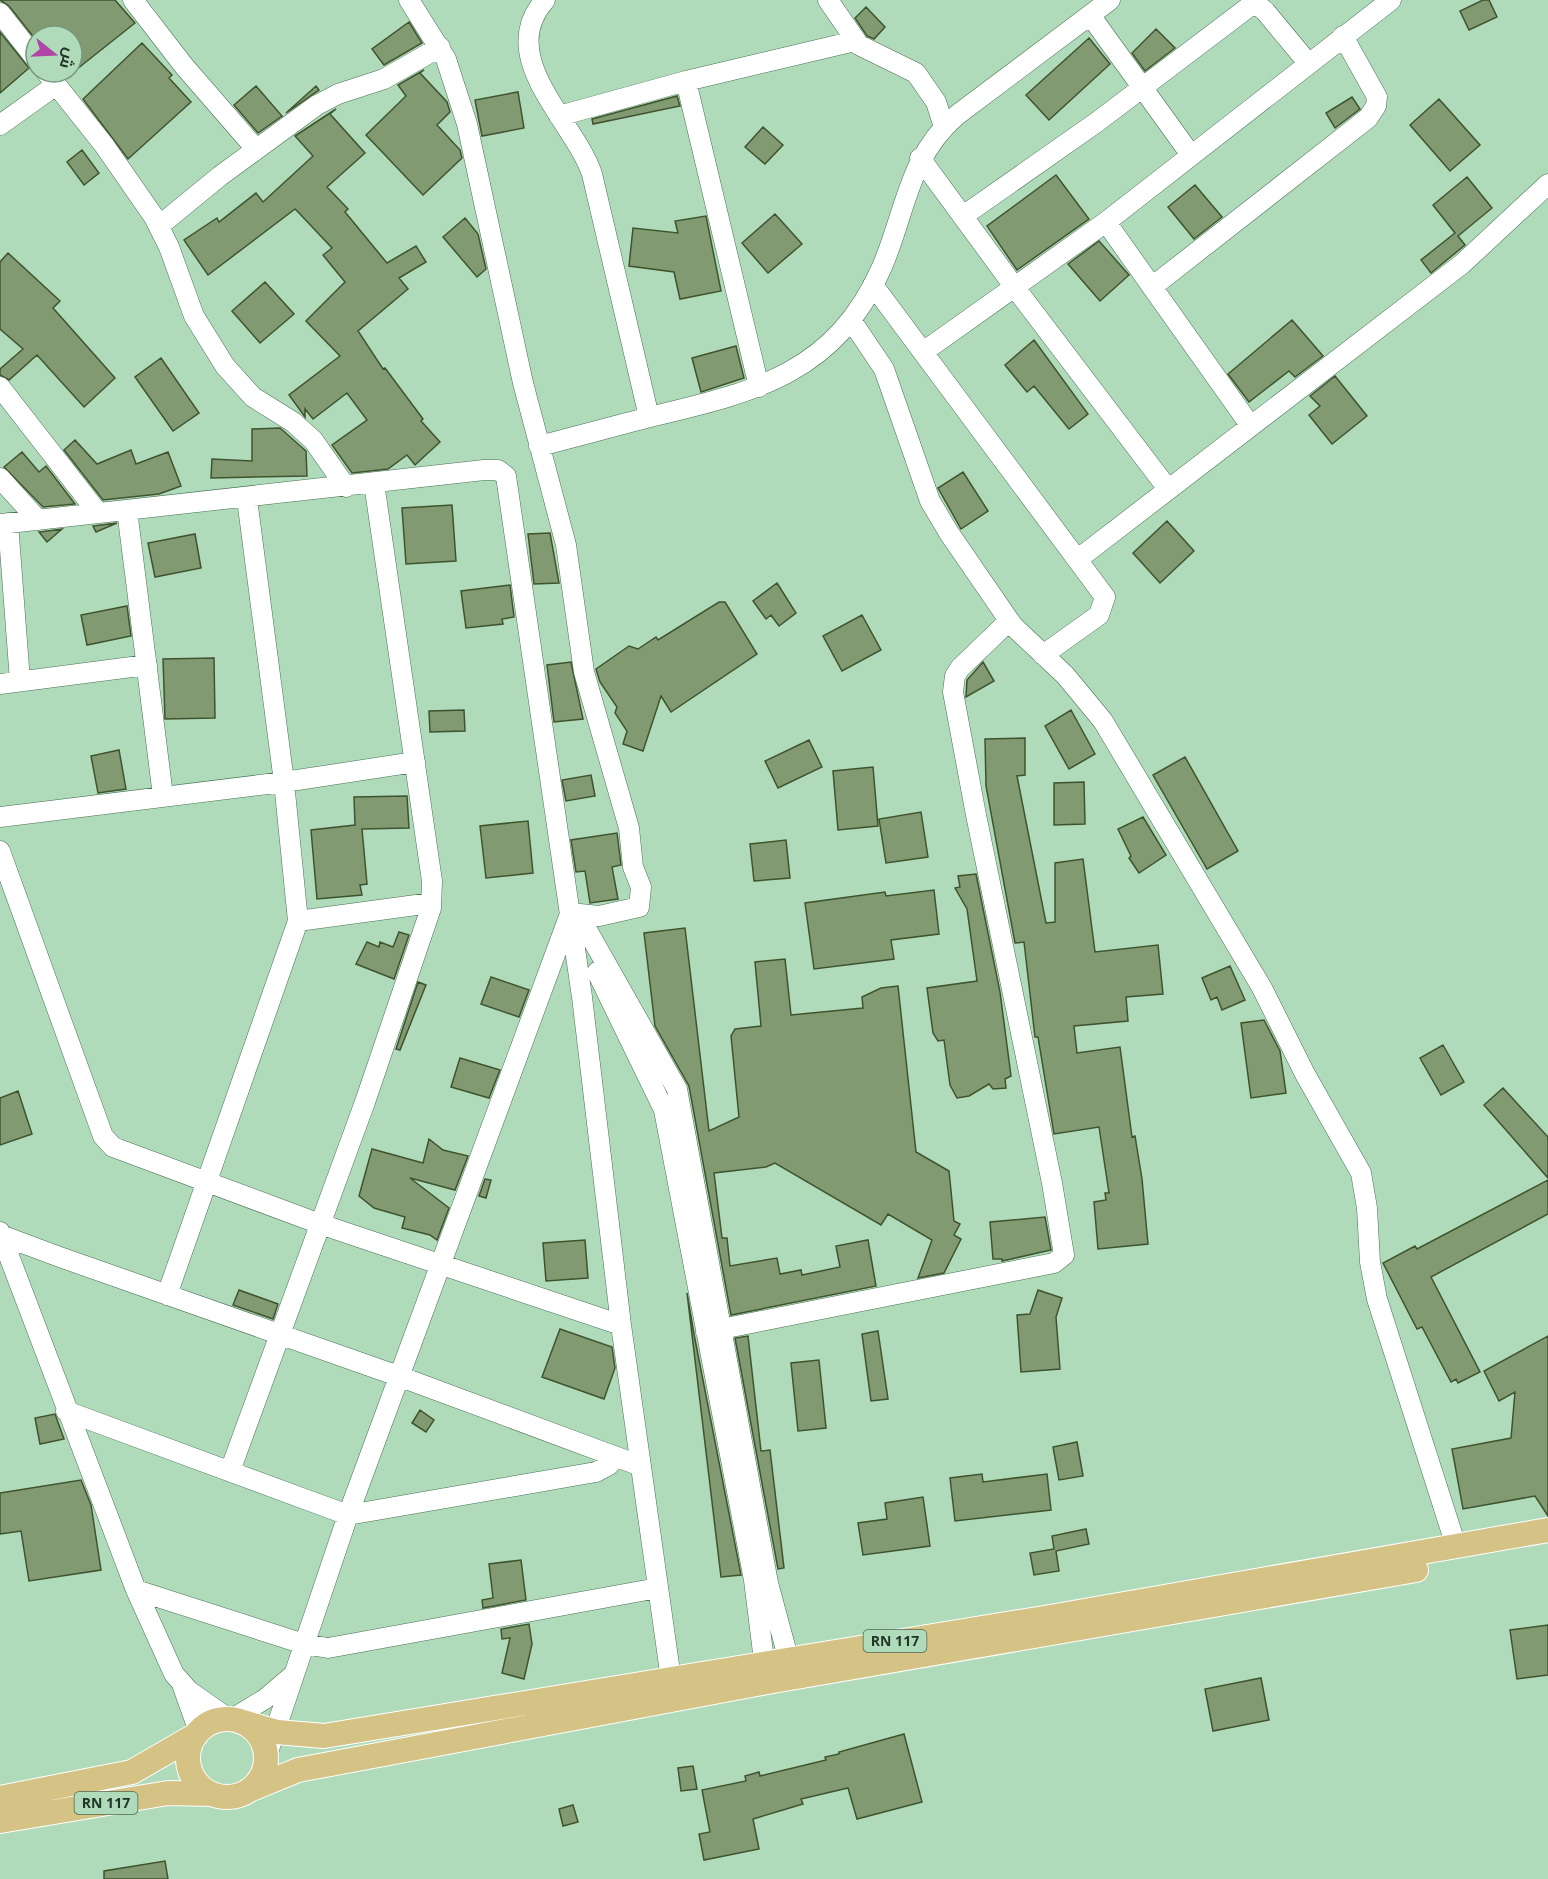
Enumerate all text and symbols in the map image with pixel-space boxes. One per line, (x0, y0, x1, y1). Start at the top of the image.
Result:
north arrow (24, 24, 84, 84)
text: ش (55, 45, 82, 72)
road number: RN 117 (864, 1630, 926, 1652)
road number: RN 117 (74, 1792, 138, 1814)

